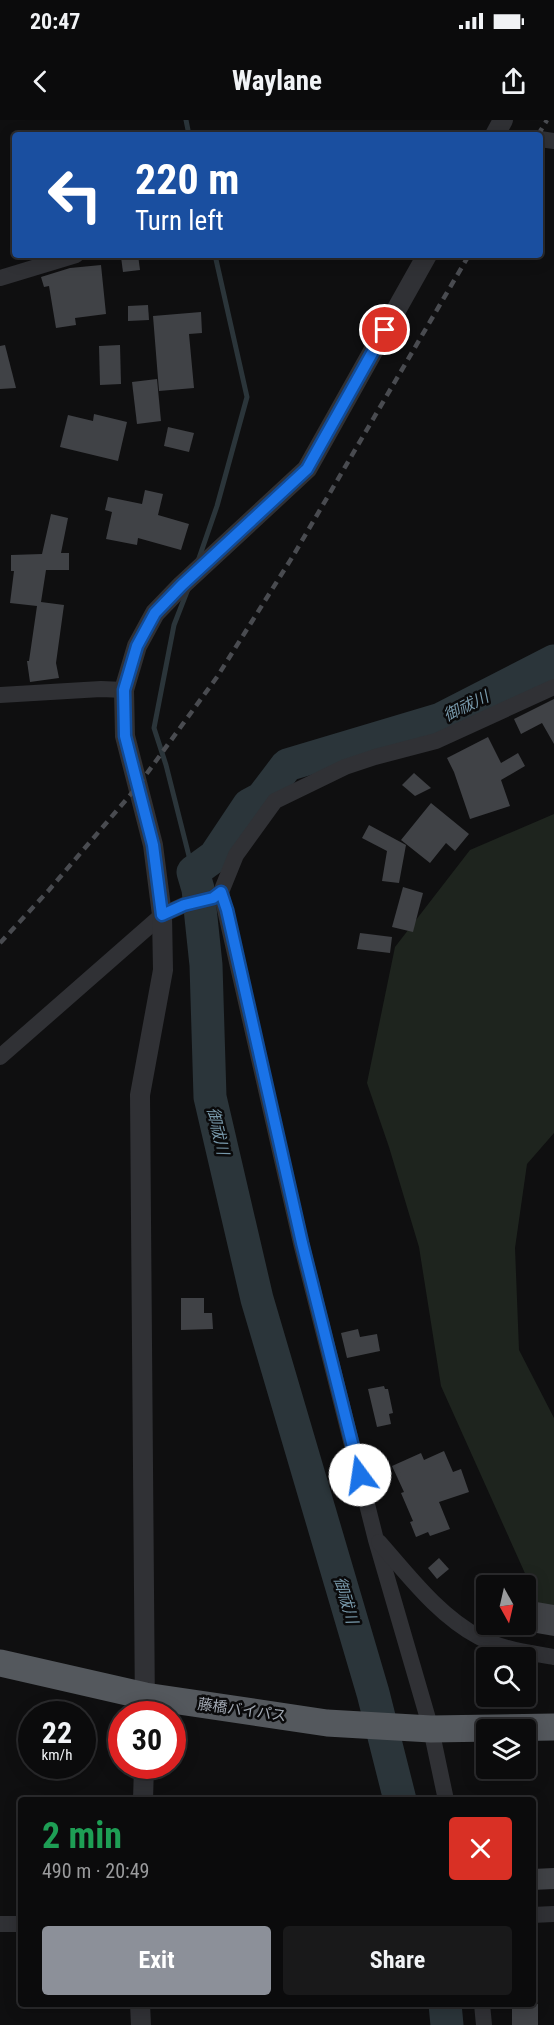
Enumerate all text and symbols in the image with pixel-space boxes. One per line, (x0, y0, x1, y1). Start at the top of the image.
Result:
text: 20:47 (30, 9, 81, 34)
icon: back (24, 65, 57, 98)
text: Waylane (232, 65, 322, 97)
icon: share (497, 65, 530, 98)
text: 220 m (135, 155, 240, 204)
icon: left (36, 156, 114, 234)
text: Turn left (135, 205, 224, 237)
pin (359, 304, 410, 355)
icon: arrive (368, 313, 401, 346)
water label: 御祓川 (440, 686, 494, 725)
water label: 御祓川 (203, 1105, 233, 1158)
position arrow (328, 1443, 392, 1507)
water label: 御祓川 (330, 1574, 362, 1628)
north arrow (476, 1575, 536, 1635)
map controls (476, 1575, 536, 1779)
button: search (476, 1647, 536, 1707)
street label: 藤橋バイパス (196, 1695, 288, 1725)
speed limit sign: 30 (108, 1701, 186, 1779)
text: 22 (42, 1715, 72, 1750)
button: layers (476, 1719, 536, 1779)
text: km/h (42, 1746, 72, 1764)
text: 2 min (42, 1815, 122, 1857)
button: close (449, 1817, 512, 1880)
text: 490 m · 20:49 (42, 1859, 149, 1883)
button: Exit (42, 1926, 271, 1995)
button: Share (283, 1926, 512, 1995)

